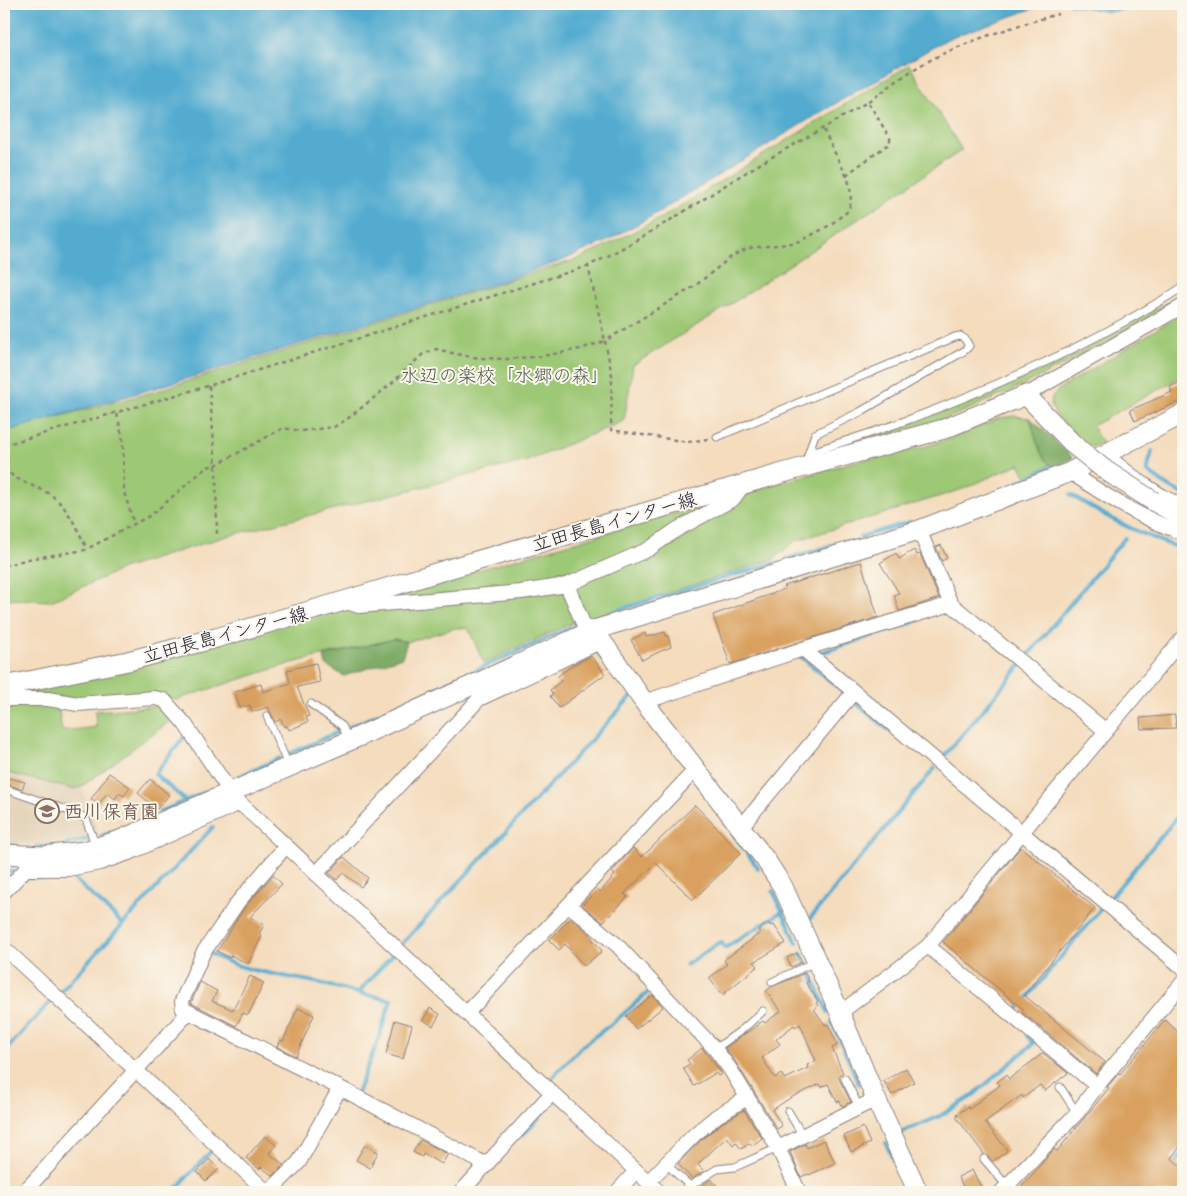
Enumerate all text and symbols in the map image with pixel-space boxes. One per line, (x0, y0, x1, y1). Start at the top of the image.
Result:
park label: 水辺の楽校「水郷の森」 (400, 363, 610, 390)
street label: 立田長島インター線 (529, 486, 700, 559)
street label: 立田長島インター線 (140, 600, 311, 671)
school or university icon: 西川保育園 (34, 798, 60, 824)
place label: 西川保育園 (64, 799, 159, 826)

